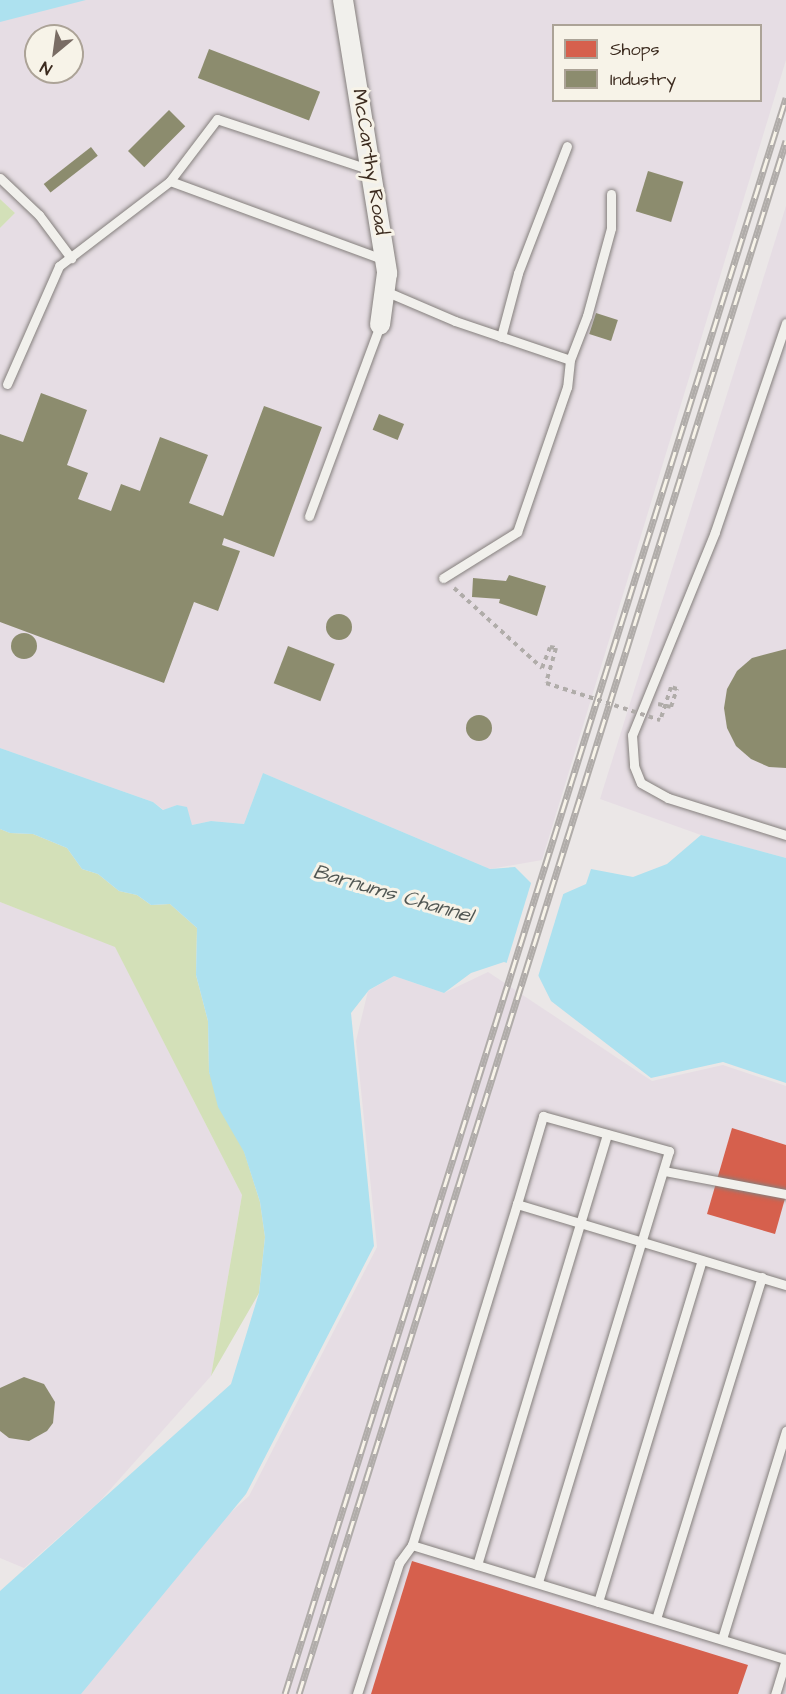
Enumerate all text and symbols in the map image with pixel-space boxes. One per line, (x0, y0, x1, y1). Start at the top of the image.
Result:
north arrow (24, 24, 84, 84)
legend (552, 24, 762, 102)
text: Shops (610, 37, 660, 62)
text: N (37, 56, 56, 80)
text: Industry (610, 67, 676, 92)
street label: McCarthy Road (347, 87, 393, 237)
water label: Barnums Channel (310, 859, 476, 929)

